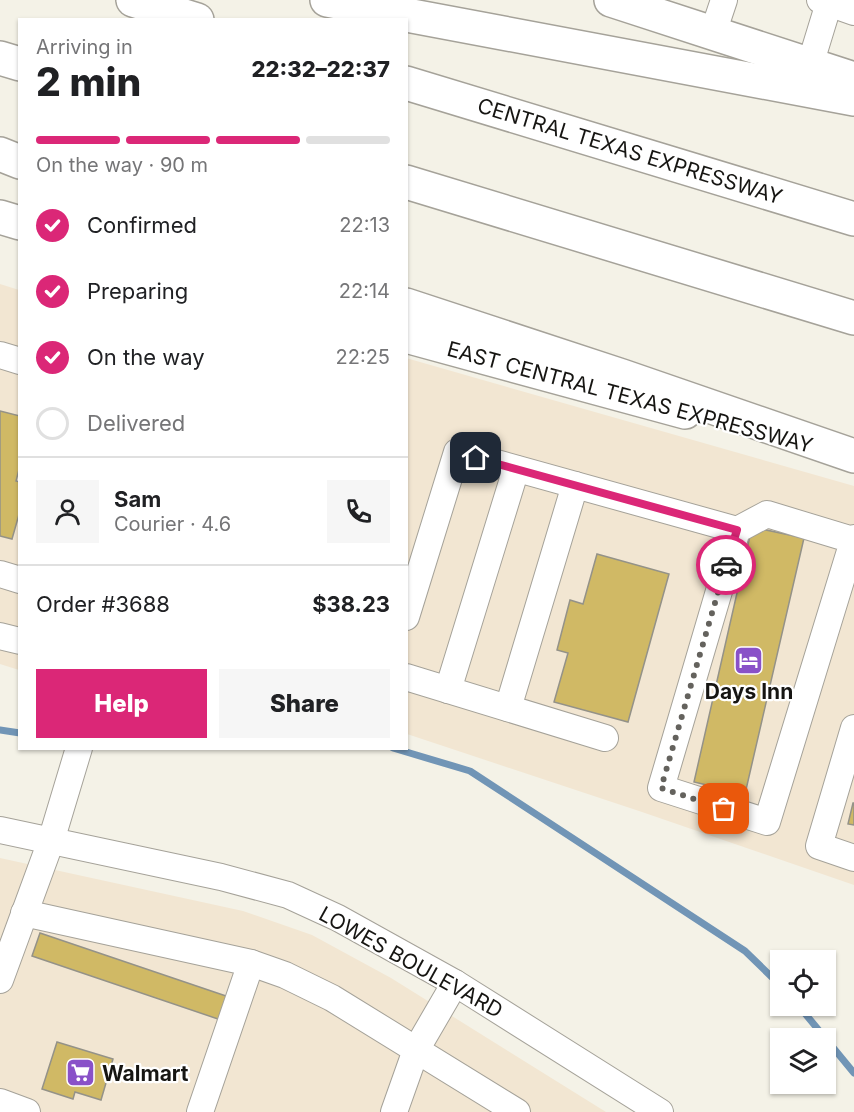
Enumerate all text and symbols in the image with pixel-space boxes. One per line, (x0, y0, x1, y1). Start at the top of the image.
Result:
text: Arriving in (36, 35, 133, 59)
text: 22:32–22:37 (252, 56, 390, 82)
text: 2 min (36, 58, 141, 105)
street label: CENTRAL TEXAS EXPRESSWAY (474, 93, 786, 209)
text: On the way · 90 m (36, 153, 208, 177)
icon: check (36, 209, 69, 242)
text: Confirmed (87, 212, 197, 238)
text: 22:13 (339, 213, 390, 237)
icon: check (36, 275, 69, 308)
text: Preparing (87, 278, 188, 304)
text: 22:14 (339, 279, 390, 303)
street label: EAST CENTRAL TEXAS EXPRESSWAY (444, 336, 816, 458)
icon: check (36, 341, 69, 374)
text: On the way (87, 344, 205, 370)
text: 22:25 (335, 345, 390, 369)
text: Delivered (87, 410, 185, 436)
pin (450, 432, 501, 483)
icon: home (459, 441, 492, 474)
button: person (36, 480, 99, 543)
button: phone (327, 480, 390, 543)
text: Sam (114, 486, 161, 512)
text: Courier · 4.6 (114, 512, 231, 536)
courier (696, 535, 756, 595)
icon: car (710, 549, 743, 582)
text: Order #3688 (36, 591, 170, 617)
text: $38.23 (312, 591, 390, 617)
hotel icon: Days Inn (733, 644, 765, 676)
button: Help (36, 669, 207, 738)
button: Share (219, 669, 390, 738)
place label: Days Inn (705, 679, 793, 704)
pin (698, 783, 749, 834)
icon: bag (707, 792, 740, 825)
street label: LOWES BOULEVARD (315, 901, 507, 1023)
map controls (770, 950, 836, 1094)
button: locate (770, 950, 836, 1016)
button: layers (770, 1028, 836, 1094)
supermarket icon: Walmart (65, 1057, 97, 1089)
place label: Walmart (102, 1061, 189, 1086)

